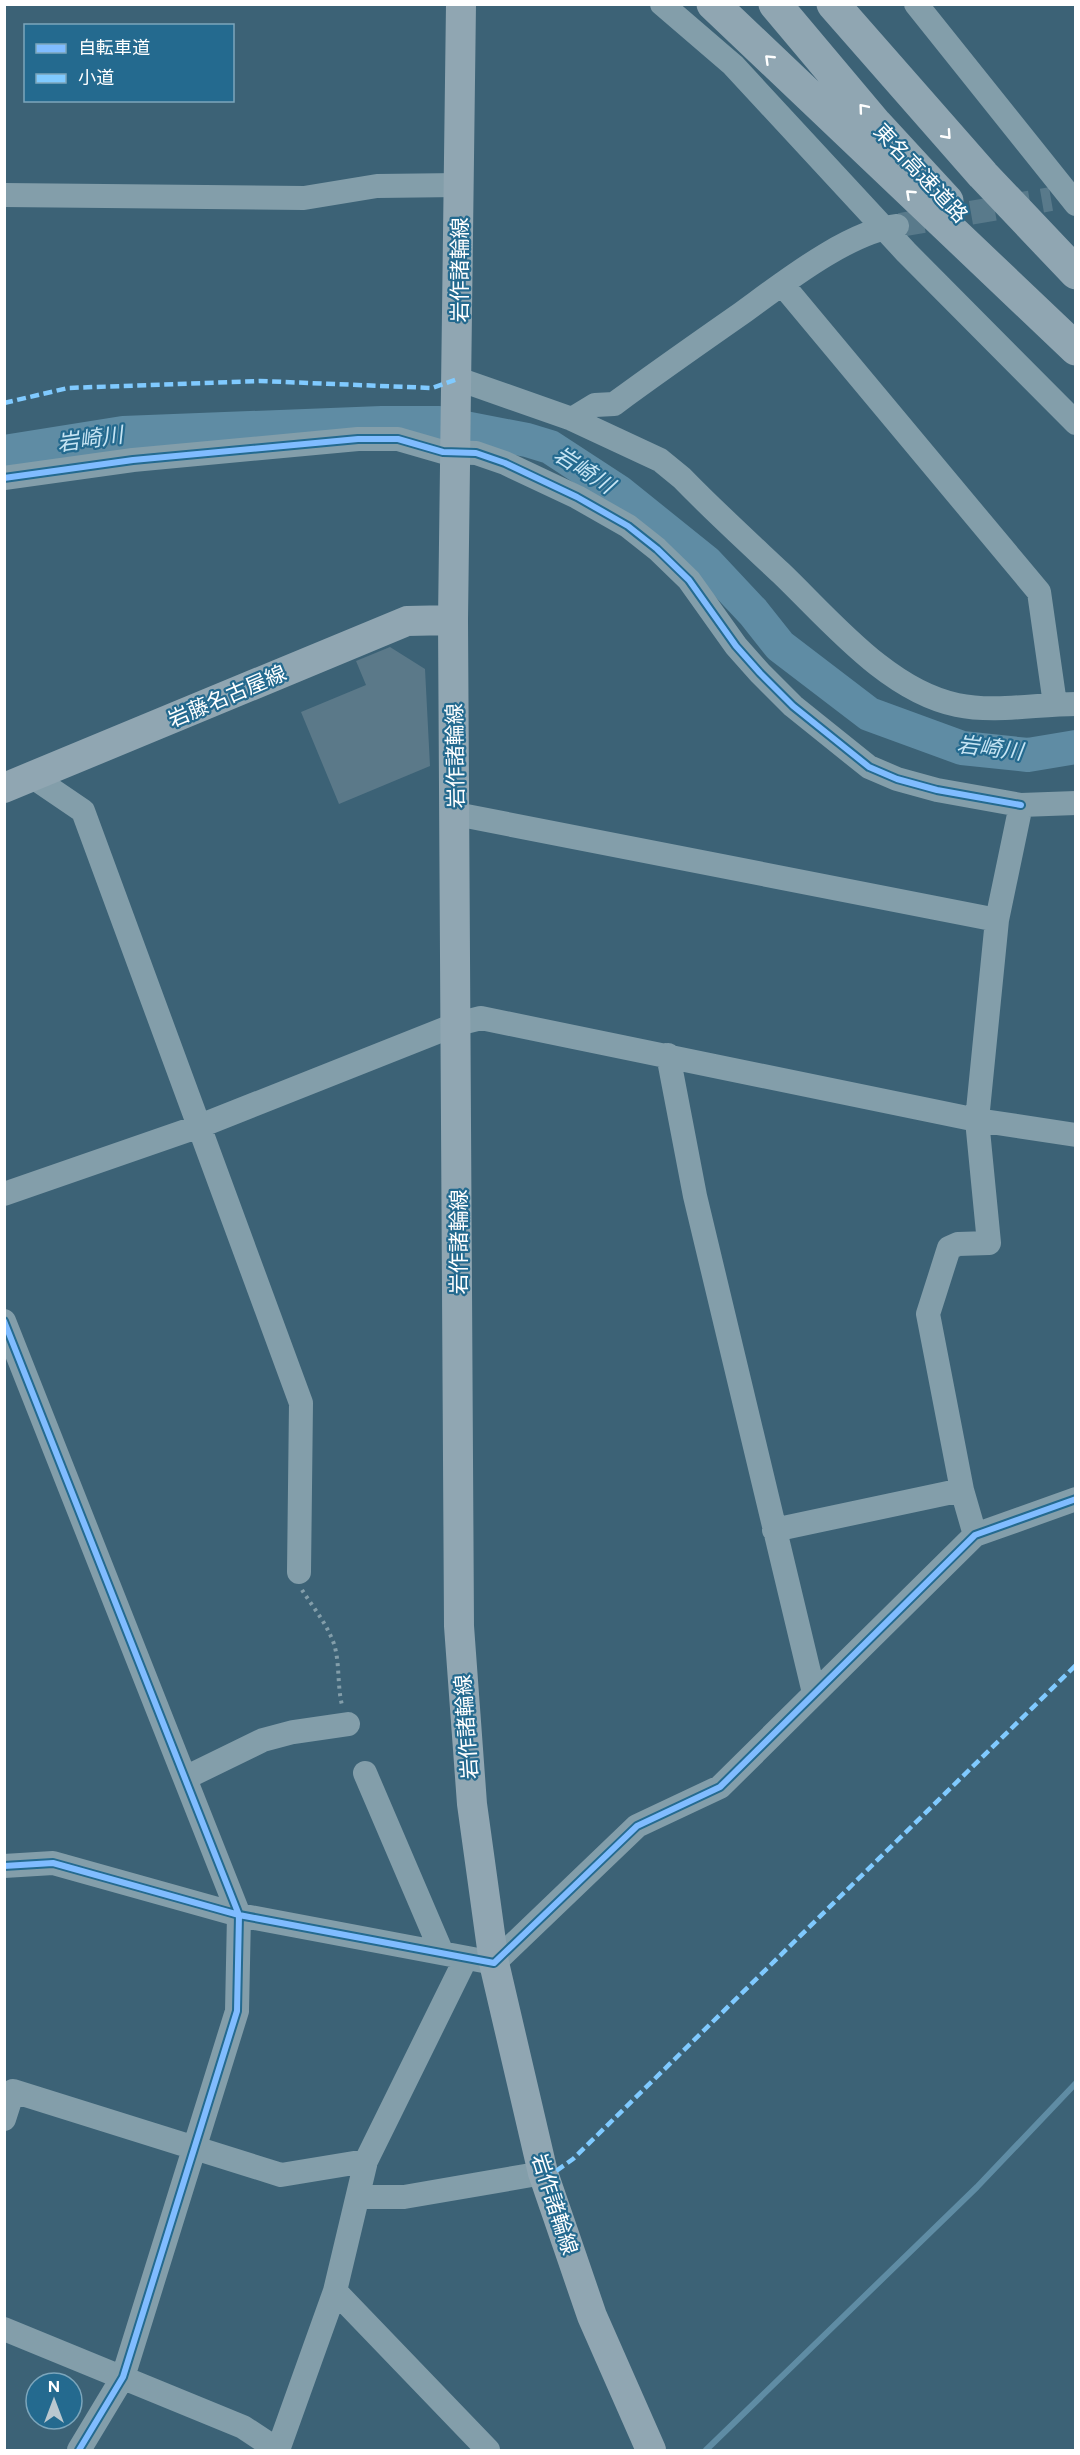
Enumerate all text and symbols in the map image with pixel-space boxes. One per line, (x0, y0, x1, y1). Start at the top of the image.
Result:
legend (24, 24, 234, 102)
text: 自転車道 (78, 37, 150, 59)
one-way arrow (766, 55, 776, 66)
text: 小道 (78, 67, 114, 89)
one-way arrow (859, 104, 870, 115)
street label: 東名高速道路 (869, 118, 973, 228)
one-way arrow (940, 128, 951, 139)
one-way arrow (907, 190, 918, 201)
street label: 岩作諸輪線 (447, 218, 472, 323)
water label: 岩崎川 (55, 421, 127, 457)
water label: 岩崎川 (549, 441, 621, 500)
street label: 岩藤名古屋線 (164, 660, 290, 732)
street label: 岩作諸輪線 (442, 703, 468, 809)
water label: 岩崎川 (956, 731, 1026, 766)
street label: 岩作諸輪線 (446, 1190, 471, 1295)
street label: 岩作諸輪線 (450, 1674, 482, 1780)
street label: 岩作諸輪線 (527, 2150, 583, 2258)
north arrow (24, 2371, 84, 2431)
text: N (48, 2377, 60, 2396)

